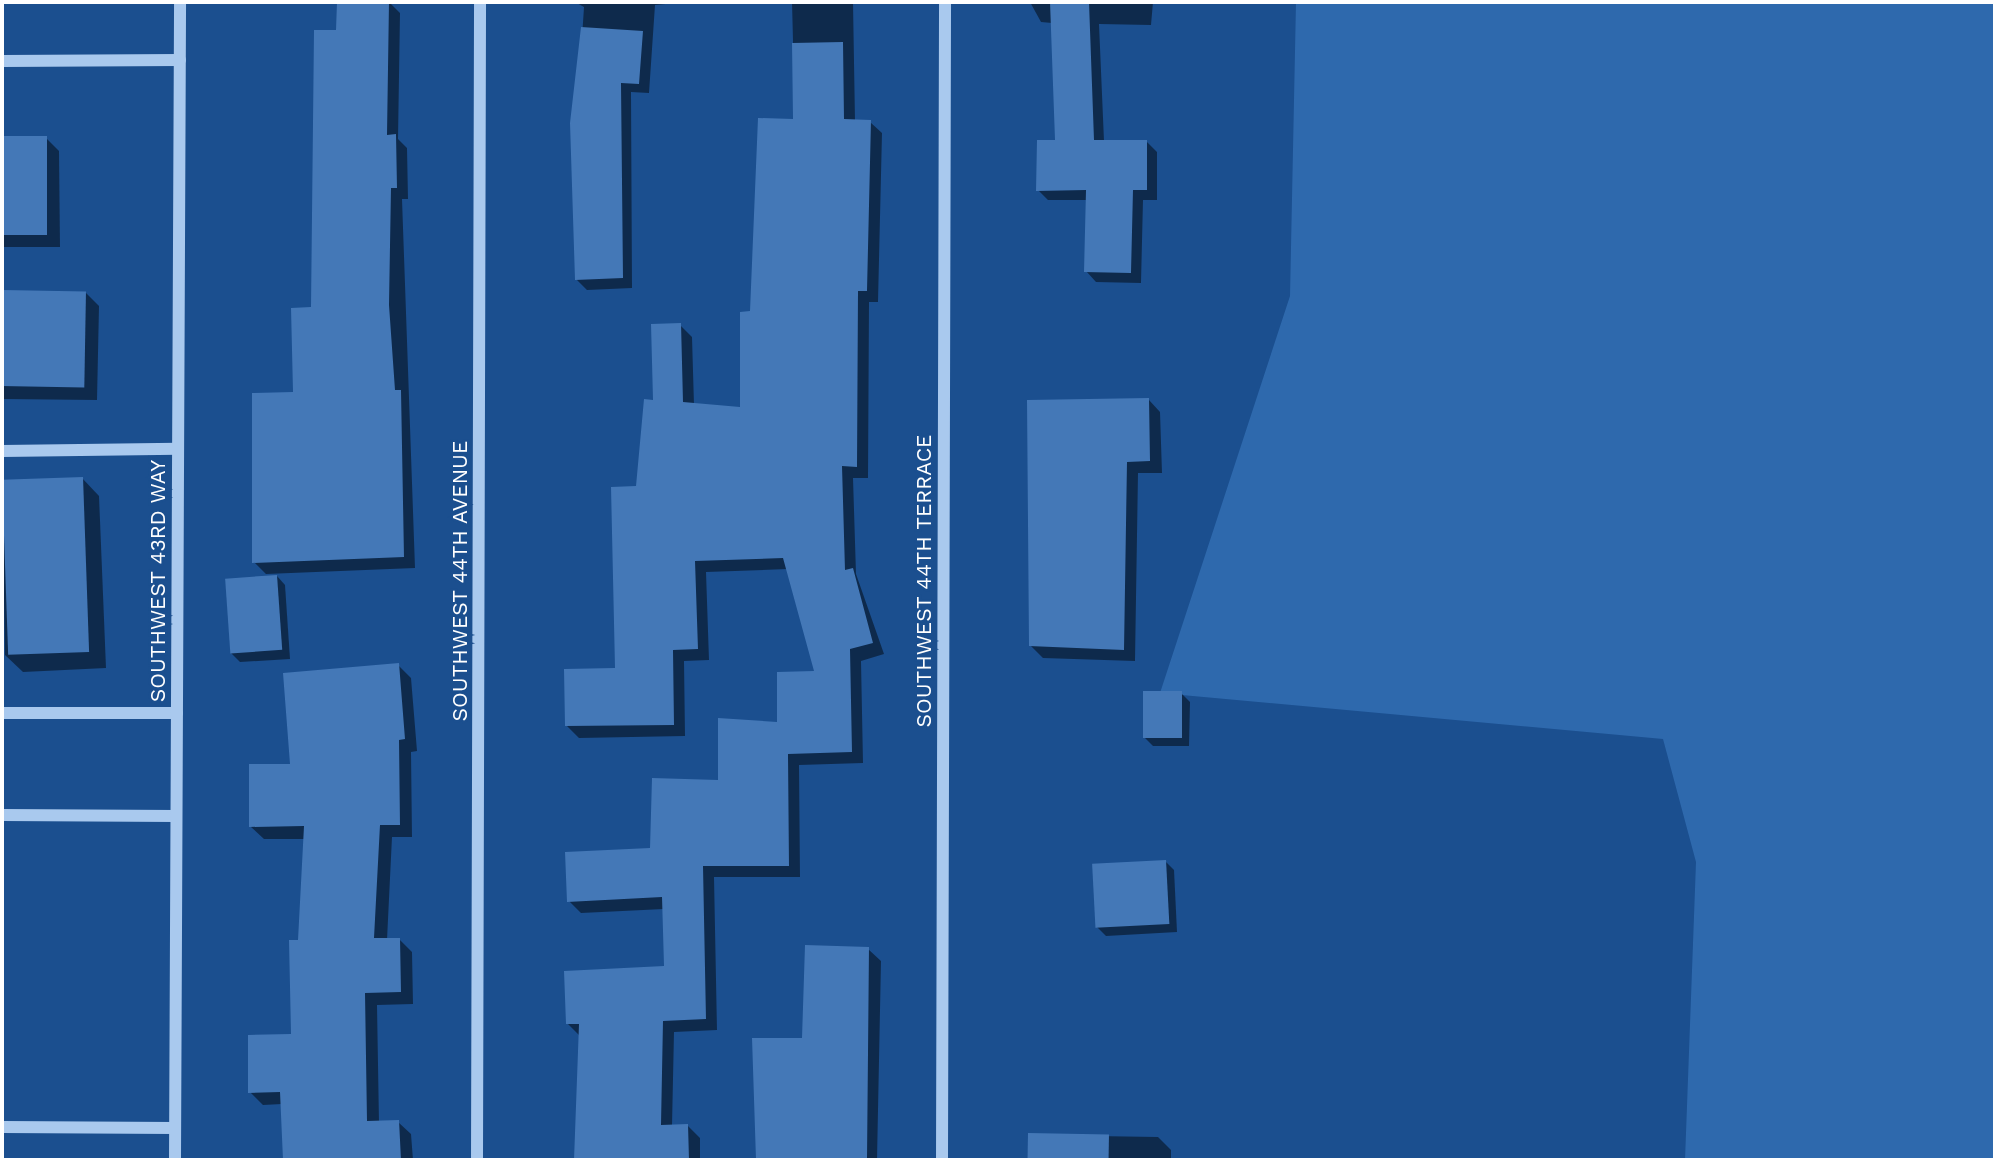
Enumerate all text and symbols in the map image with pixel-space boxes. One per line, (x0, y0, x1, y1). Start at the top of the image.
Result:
street label: SOUTHWEST 44TH TERRACE (911, 434, 937, 728)
street label: SOUTHWEST 44TH AVENUE (447, 440, 473, 722)
street label: SOUTHWEST 43RD WAY (145, 459, 171, 703)

